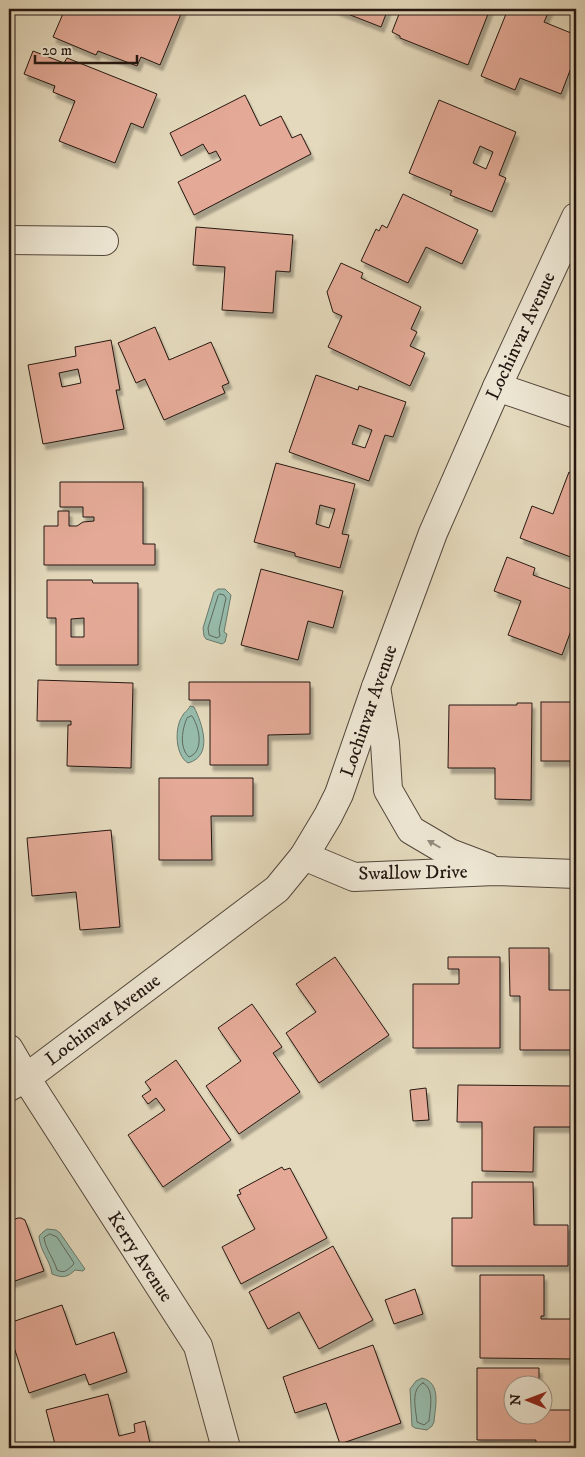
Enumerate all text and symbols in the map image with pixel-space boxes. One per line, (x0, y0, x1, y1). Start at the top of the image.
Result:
scale bar (35, 32, 138, 64)
text: 20 m (42, 41, 72, 60)
street label: Lochinvar Avenue (481, 268, 561, 403)
street label: Lochinvar Avenue (336, 642, 402, 780)
one-way arrow (427, 840, 442, 848)
street label: Swallow Drive (358, 861, 468, 885)
street label: Lochinvar Avenue (41, 969, 165, 1071)
street label: Kerry Avenue (102, 1208, 178, 1307)
north arrow (502, 1374, 552, 1424)
text: N (507, 1393, 525, 1406)

